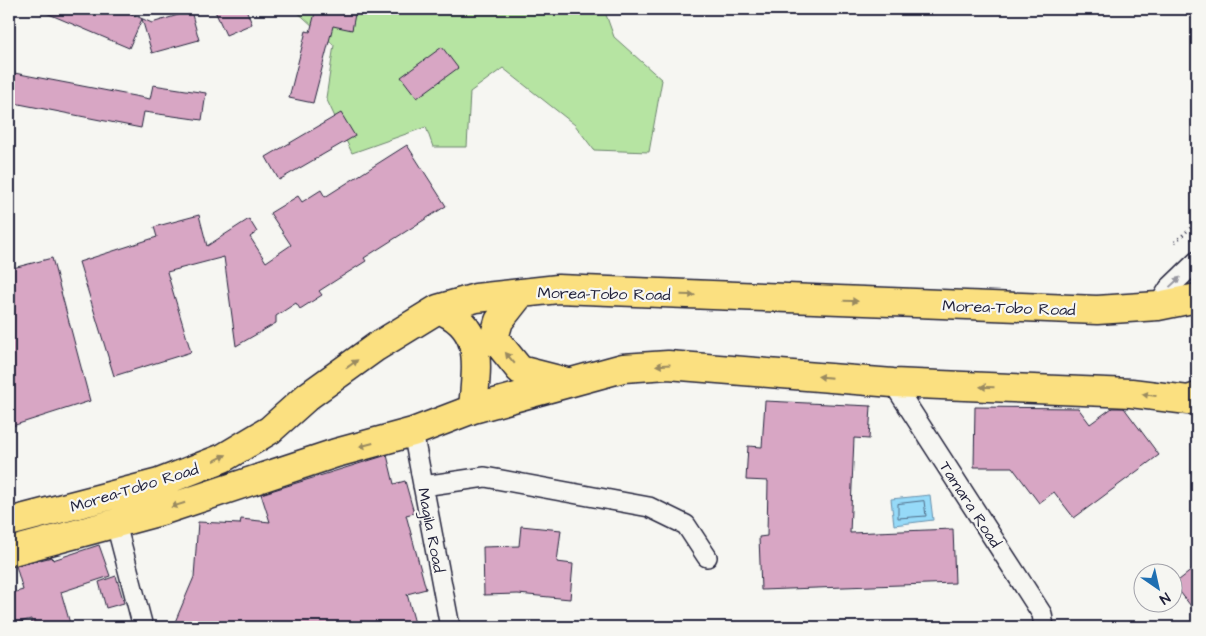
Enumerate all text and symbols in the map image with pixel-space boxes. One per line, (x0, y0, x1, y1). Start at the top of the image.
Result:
one-way arrow (1169, 276, 1181, 288)
street label: Morea-Tobo Road (537, 282, 671, 306)
one-way arrow (681, 291, 697, 299)
street label: Morea-Tobo Road (942, 295, 1076, 321)
one-way arrow (843, 297, 859, 305)
one-way arrow (504, 352, 515, 365)
one-way arrow (345, 359, 359, 369)
one-way arrow (654, 362, 670, 370)
one-way arrow (816, 373, 832, 381)
one-way arrow (979, 382, 995, 390)
one-way arrow (1141, 391, 1157, 399)
one-way arrow (359, 441, 374, 449)
one-way arrow (213, 454, 228, 462)
street label: Tamara Road (934, 457, 1006, 552)
street label: Morea-Tobo Road (68, 458, 201, 518)
street label: Magila Road (411, 486, 450, 575)
one-way arrow (170, 502, 185, 510)
north arrow (1134, 564, 1184, 614)
text: N (1155, 587, 1174, 609)

